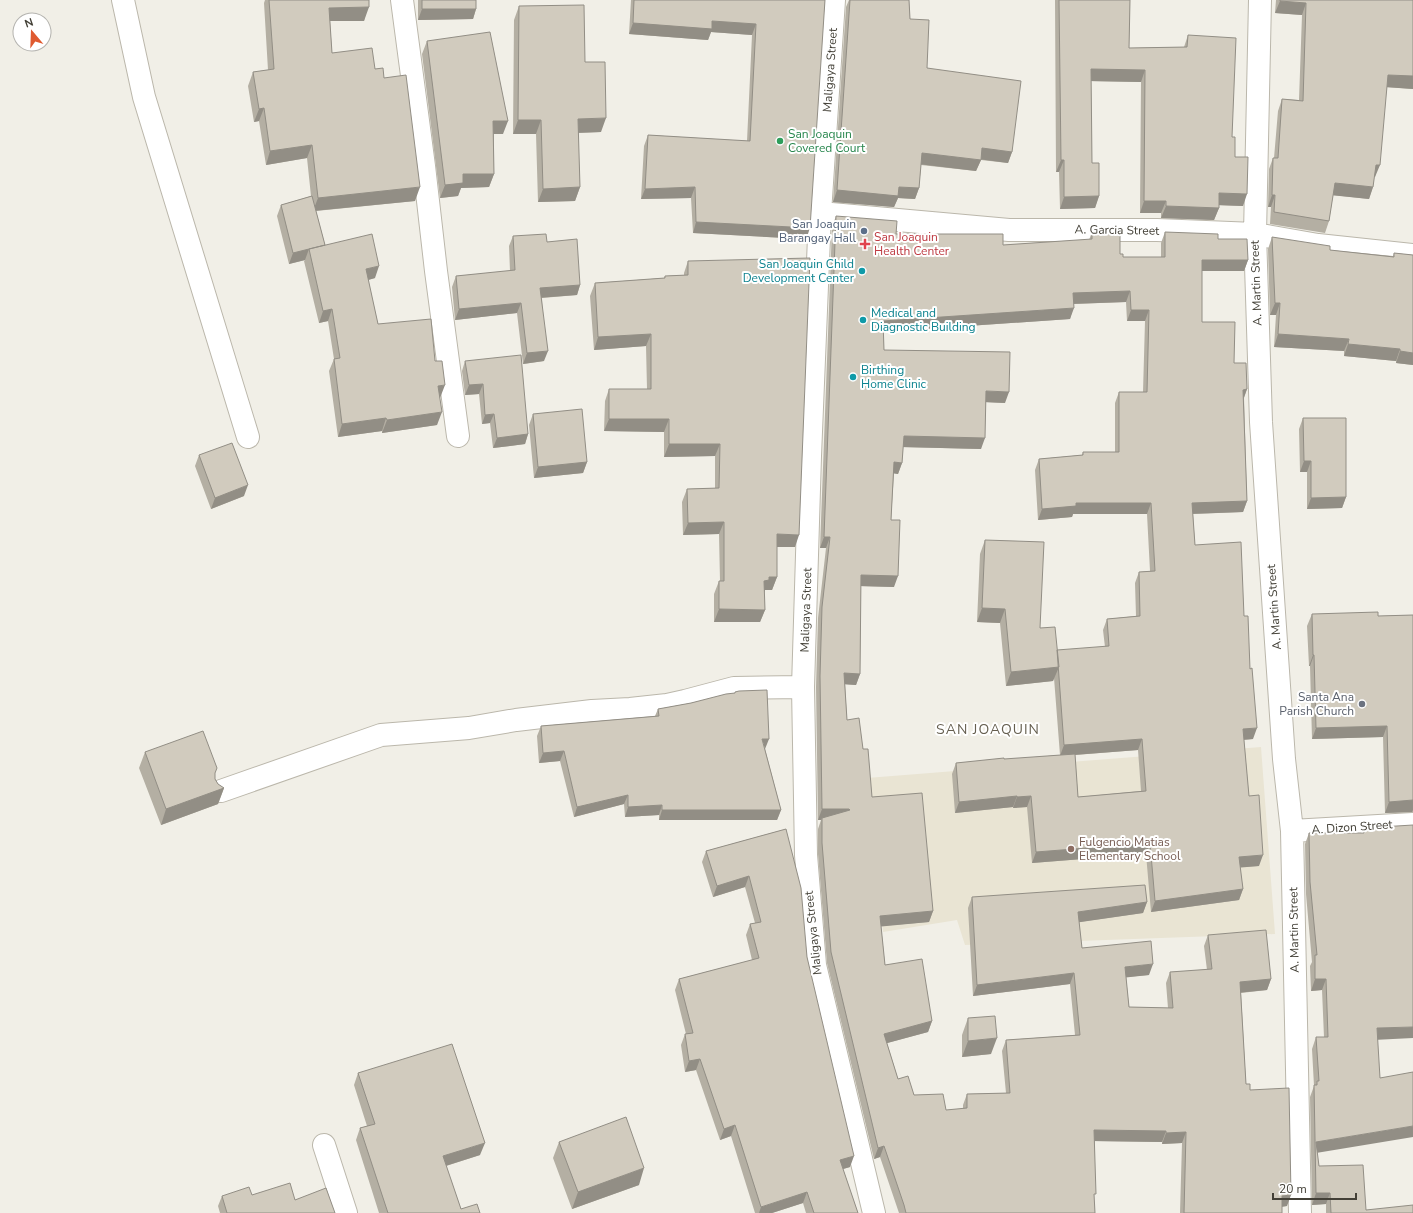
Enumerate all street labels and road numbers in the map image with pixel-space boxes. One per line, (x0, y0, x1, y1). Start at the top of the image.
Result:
street label: Maligaya Street (819, 26, 841, 113)
street label: A. Garcia Street (1075, 221, 1160, 239)
street label: A. Martin Street (1246, 239, 1265, 326)
street label: A. Martin Street (1263, 563, 1285, 650)
street label: Maligaya Street (797, 567, 815, 653)
street label: A. Dizon Street (1311, 816, 1394, 838)
street label: A. Martin Street (1285, 886, 1303, 973)
street label: Maligaya Street (801, 889, 825, 976)

